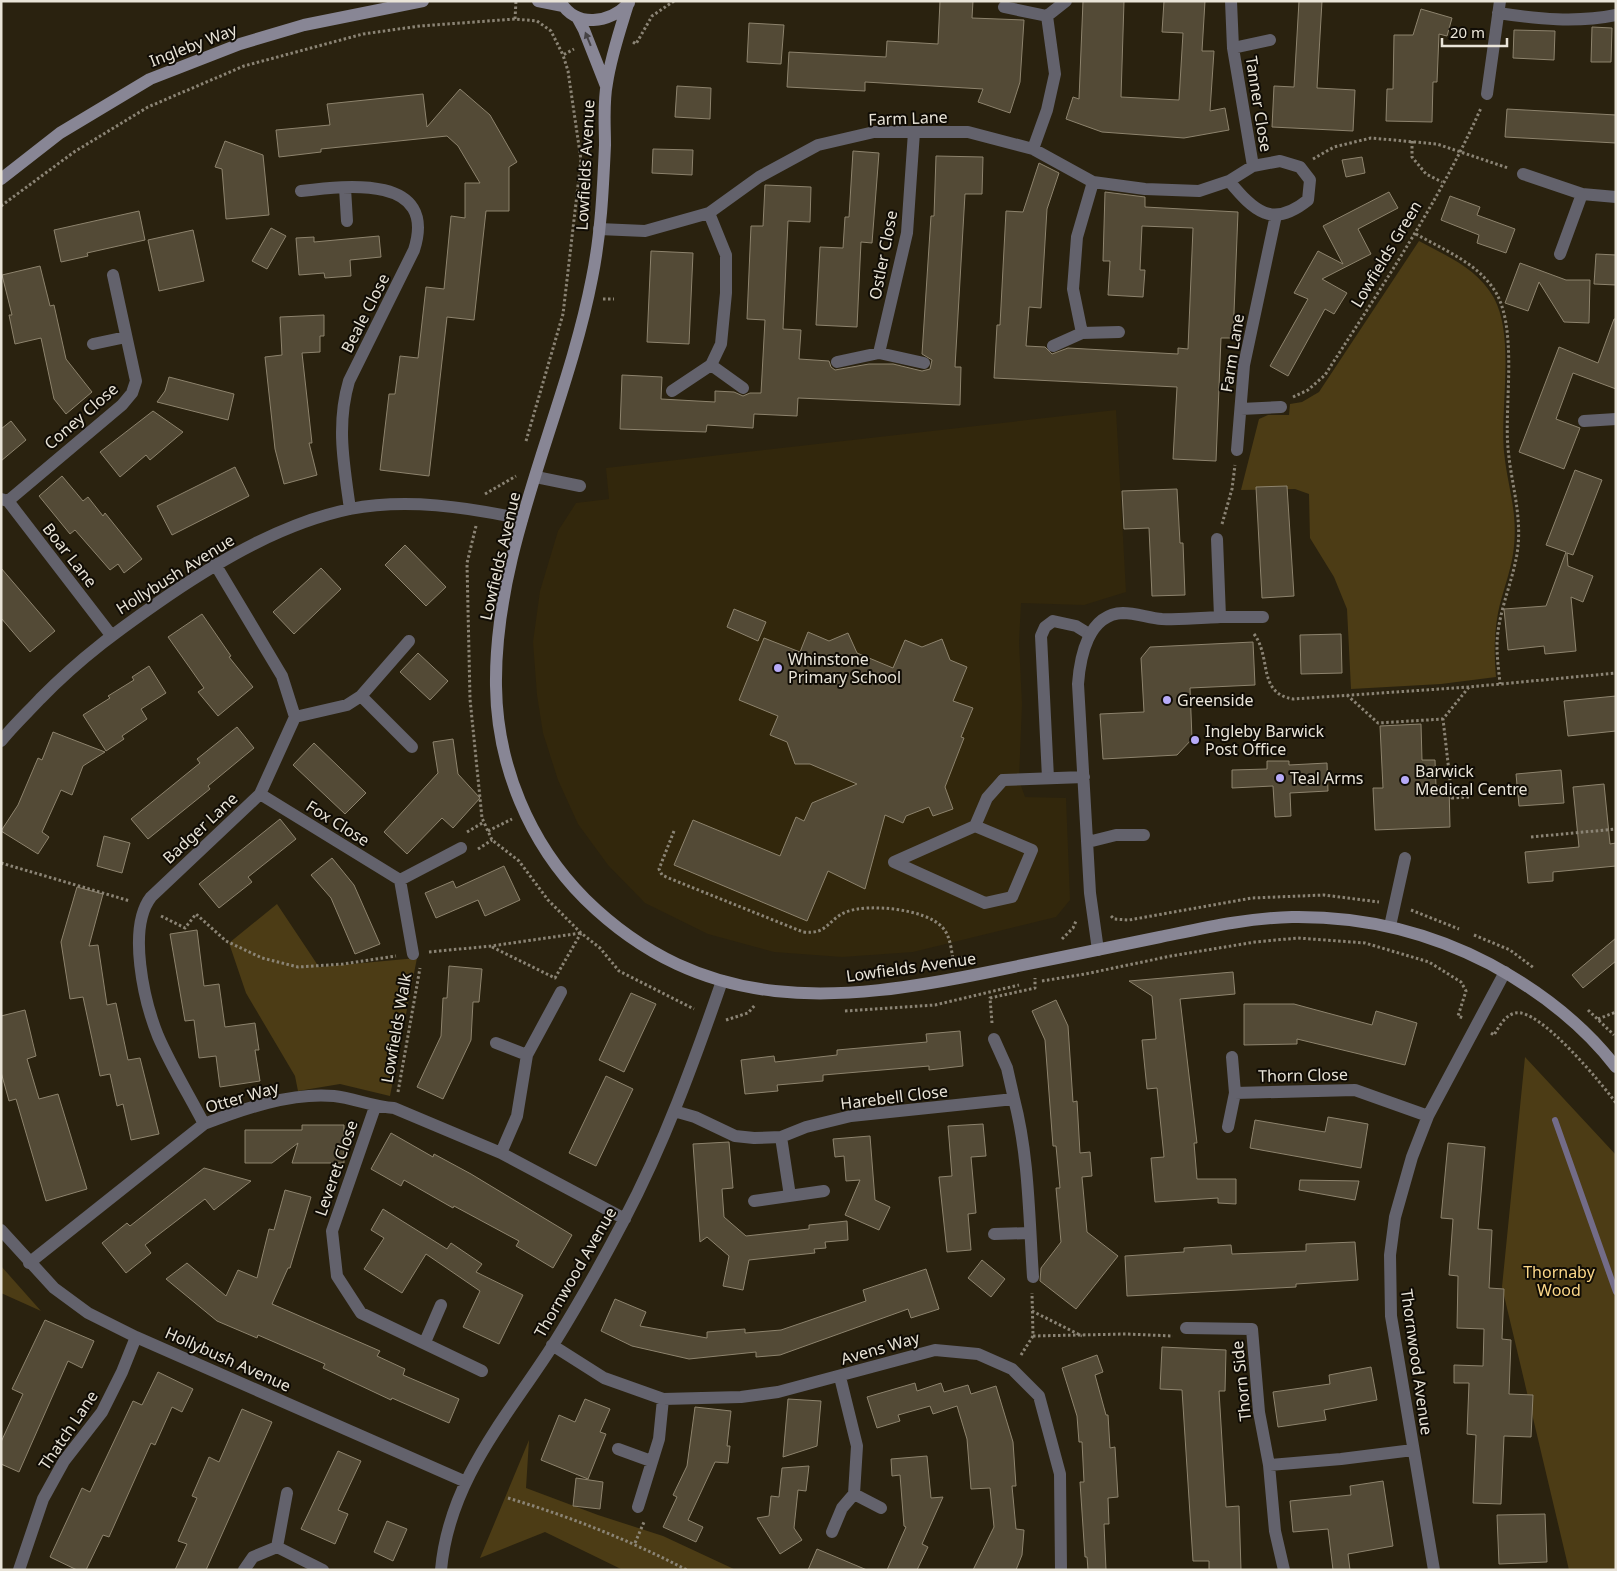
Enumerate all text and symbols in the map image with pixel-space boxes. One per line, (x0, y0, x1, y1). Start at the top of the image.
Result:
scale bar (1442, 15, 1507, 47)
street label: Ingleby Way (146, 18, 241, 72)
text: 20 m (1450, 22, 1485, 42)
one-way arrow (583, 32, 591, 46)
street label: Tanner Close (1241, 54, 1277, 154)
street label: Lowfields Avenue (571, 99, 599, 231)
street label: Farm Lane (868, 106, 948, 130)
street label: Lowfields Green (1346, 197, 1426, 311)
street label: Ostler Close (864, 208, 902, 302)
street label: Beale Close (336, 270, 394, 356)
street label: Farm Lane (1215, 312, 1249, 394)
street label: Coney Close (39, 378, 123, 454)
street label: Lowfields Avenue (475, 490, 525, 622)
street label: Boar Lane (38, 518, 102, 592)
street label: Hollybush Avenue (112, 529, 238, 619)
place label: Whinstone Primary School (788, 648, 901, 688)
marker: Whinstone Primary School (772, 662, 784, 674)
place label: Greenside (1177, 689, 1254, 711)
marker: Greenside (1161, 694, 1173, 706)
place label: Ingleby Barwick Post Office (1205, 720, 1325, 760)
marker: Ingleby Barwick Post Office (1189, 734, 1201, 746)
place label: Barwick Medical Centre (1415, 760, 1528, 800)
place label: Teal Arms (1290, 767, 1364, 789)
marker: Teal Arms (1274, 772, 1286, 784)
marker: Barwick Medical Centre (1399, 774, 1411, 786)
street label: Badger Lane (158, 788, 242, 868)
street label: Fox Close (302, 795, 374, 851)
street label: Lowfields Avenue (845, 947, 977, 987)
street label: Lowfields Walk (376, 971, 417, 1085)
street label: Thorn Close (1258, 1063, 1348, 1087)
street label: Otter Way (203, 1076, 282, 1118)
street label: Harebell Close (839, 1079, 949, 1115)
street label: Leveret Close (309, 1117, 363, 1219)
street label: Thornwood Avenue (529, 1203, 621, 1341)
park label: Thornaby Wood (1523, 1261, 1596, 1301)
street label: Thornwood Avenue (1396, 1288, 1438, 1436)
street label: Hollybush Avenue (162, 1321, 294, 1397)
street label: Avens Way (838, 1326, 923, 1370)
street label: Thorn Side (1226, 1340, 1256, 1422)
street label: Thatch Lane (33, 1386, 103, 1474)

